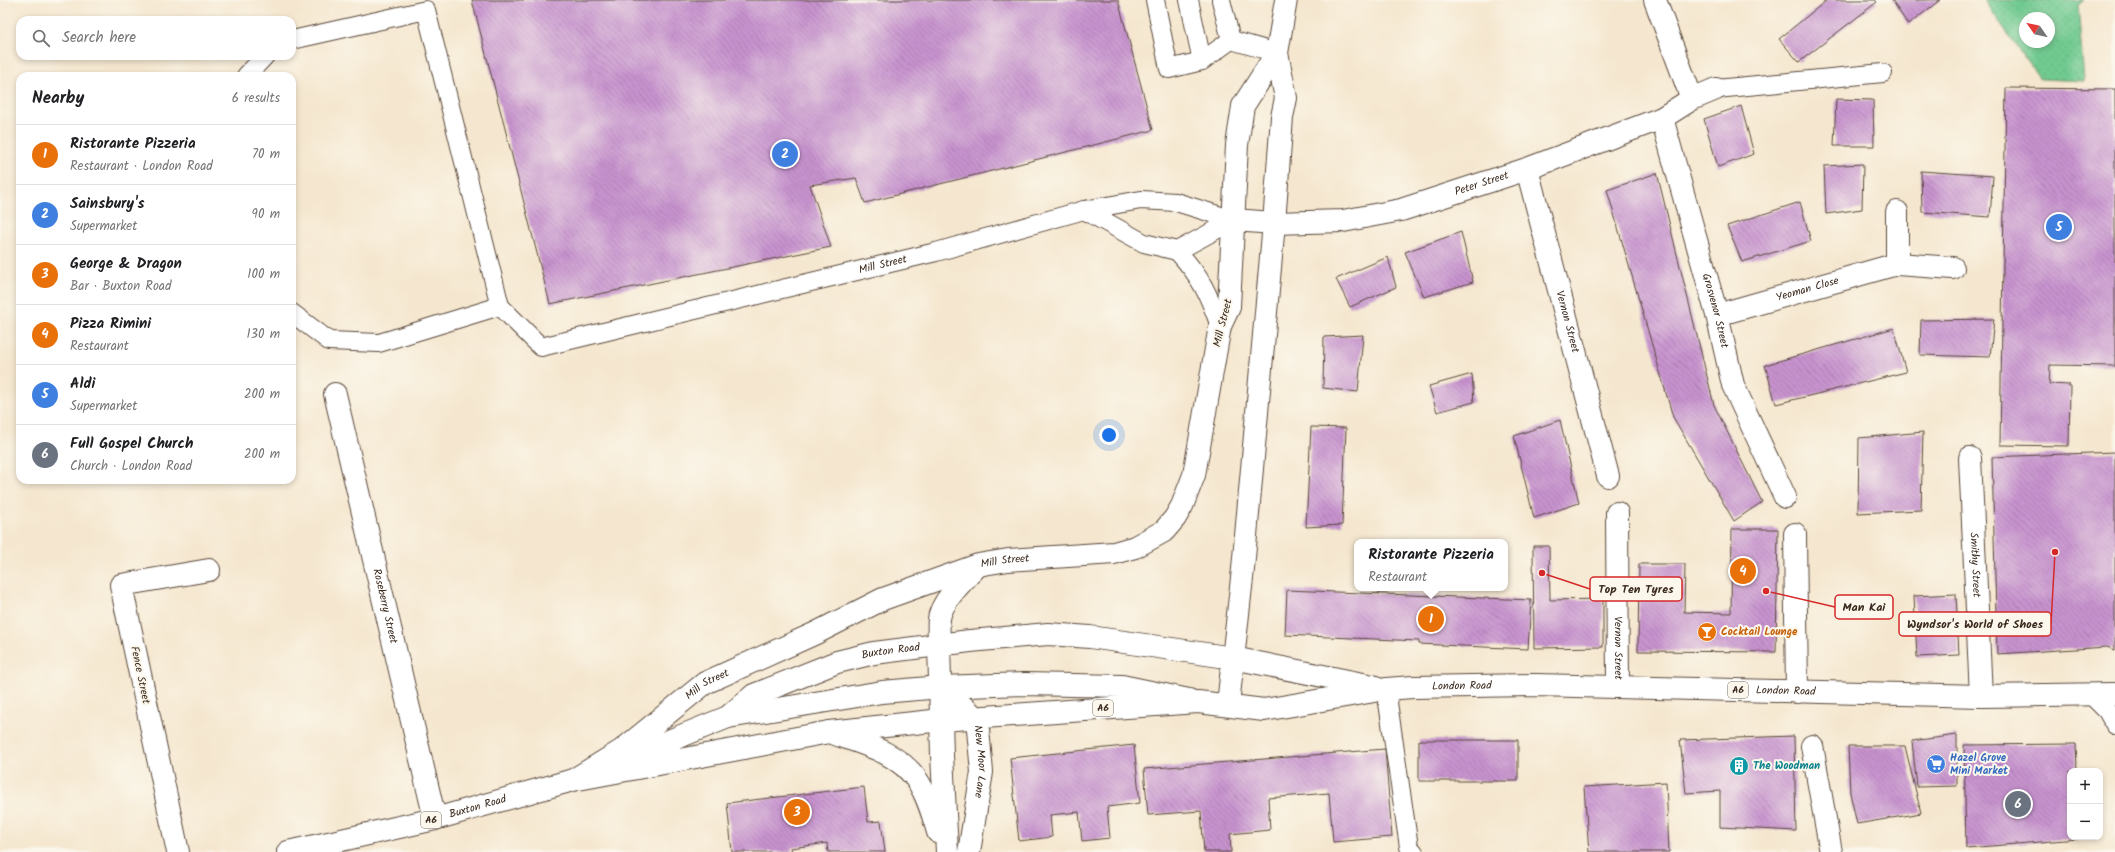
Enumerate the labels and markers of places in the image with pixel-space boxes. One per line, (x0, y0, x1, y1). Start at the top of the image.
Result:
pin: 2 (772, 139, 798, 169)
pin: 5 (2046, 212, 2072, 242)
pin: 4 (1730, 556, 1756, 586)
callout: Top Ten Tyres (1590, 577, 1682, 601)
callout: Man Kai (1835, 595, 1893, 619)
pin: 1 (1418, 604, 1444, 634)
callout: Wyndsor's World of Shoes (1899, 612, 2051, 636)
bar icon: Cocktail Lounge (1696, 621, 1718, 643)
place label: Cocktail Lounge (1721, 623, 1798, 641)
place label: Hazel Grove Mini Market (1950, 749, 2009, 780)
supermarket icon: Hazel Grove Mini Market (1925, 753, 1947, 775)
building icon: The Woodman (1728, 755, 1750, 777)
place label: The Woodman (1753, 757, 1820, 775)
pin: 6 (2005, 789, 2031, 819)
pin: 3 (784, 797, 810, 827)

